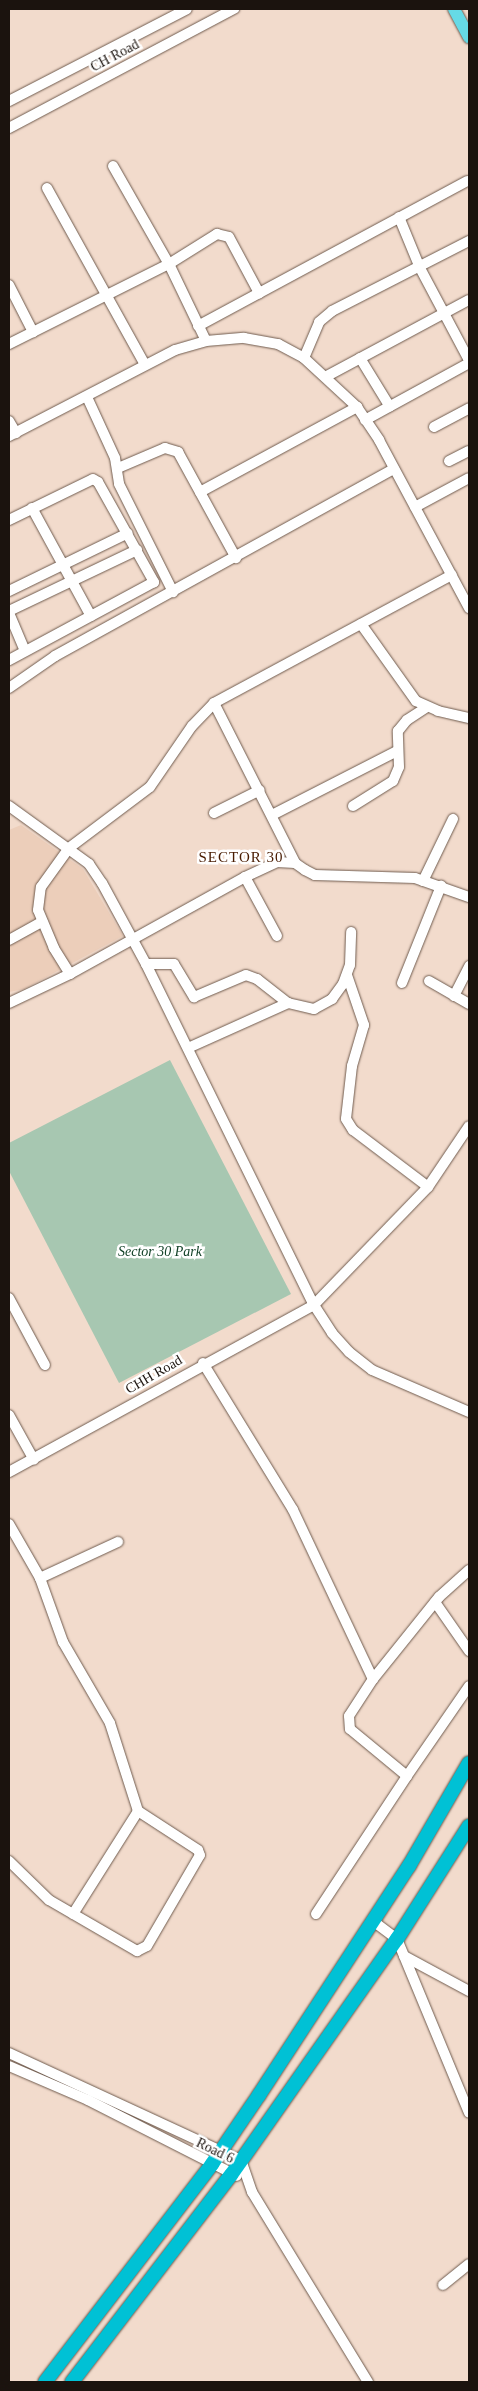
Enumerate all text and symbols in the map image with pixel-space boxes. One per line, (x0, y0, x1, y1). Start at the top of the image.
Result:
street label: CH Road (88, 36, 142, 76)
district label: SECTOR 30 (197, 849, 285, 867)
park label: Sector 30 Park (118, 1244, 202, 1260)
street label: CHH Road (123, 1352, 185, 1398)
street label: Road 6 (193, 2135, 237, 2167)

